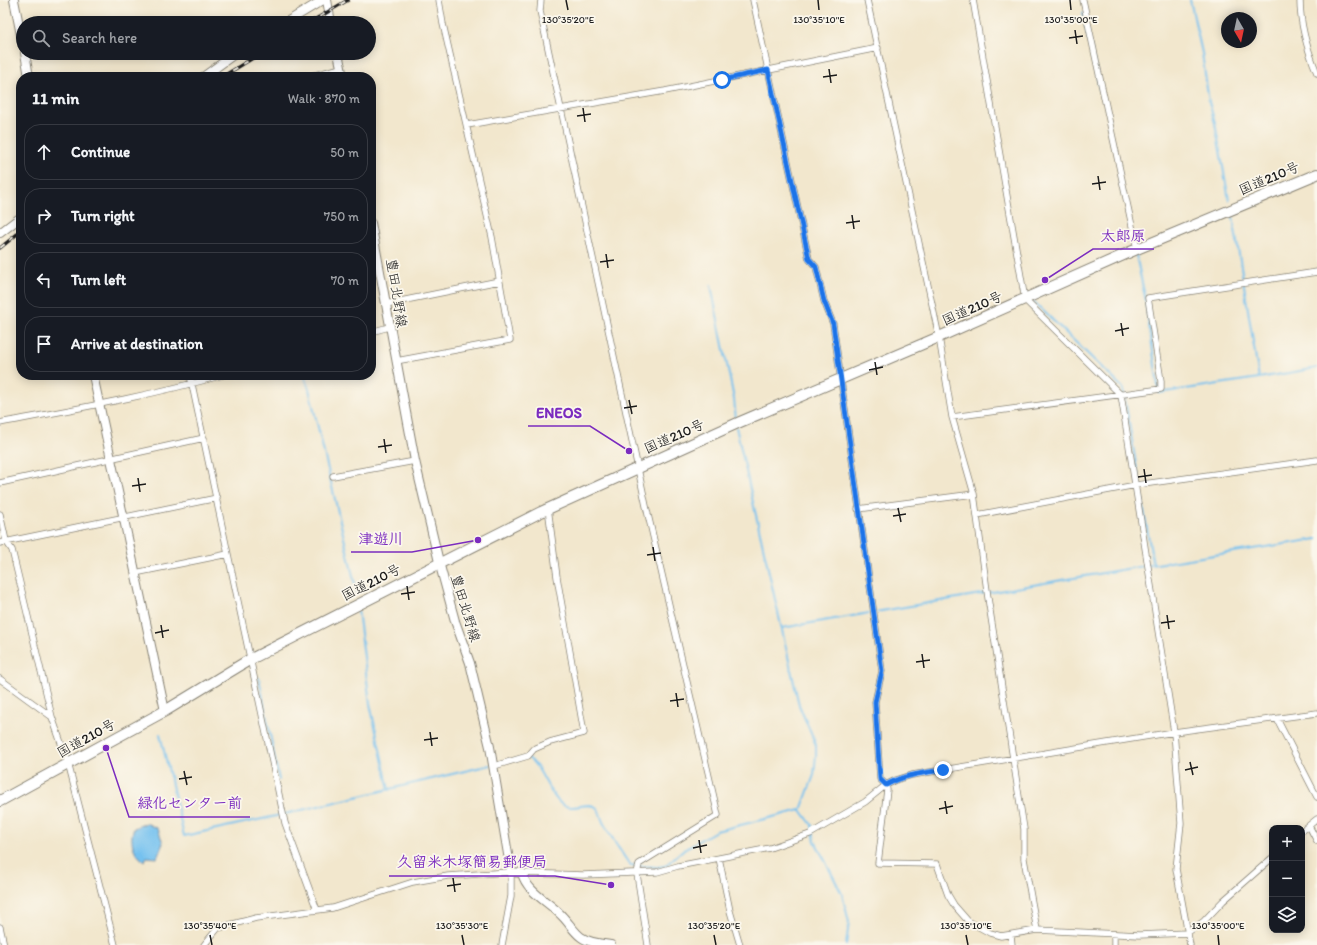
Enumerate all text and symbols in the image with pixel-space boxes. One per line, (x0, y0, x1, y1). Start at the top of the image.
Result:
north arrow (1221, 12, 1257, 48)
text: 130°35'20"E (542, 13, 595, 26)
text: 130°35'10"E (793, 13, 845, 26)
text: 130°35'00"E (1044, 13, 1098, 26)
search box (16, 16, 376, 60)
icon: search (30, 27, 52, 49)
text: Search here (62, 29, 137, 47)
route start (713, 71, 731, 89)
text: 11 min (32, 88, 79, 108)
text: Walk · 870 m (288, 91, 360, 106)
icon: ahead (33, 141, 55, 163)
text: Continue (71, 143, 130, 161)
text: 50 m (330, 145, 359, 160)
street label: 国道210号 (1236, 158, 1302, 199)
icon: right (33, 205, 55, 227)
text: Turn right (71, 207, 135, 225)
text: 750 m (324, 209, 359, 224)
callout: 太郎原 (1093, 222, 1154, 249)
text: 太郎原 (1100, 227, 1146, 245)
street label: 豊田北野線 (383, 257, 410, 329)
icon: left (33, 269, 55, 291)
text: Turn left (71, 271, 126, 289)
text: 70 m (331, 273, 359, 288)
street label: 国道210号 (939, 288, 1005, 329)
icon: arrive (33, 333, 55, 355)
text: Arrive at destination (71, 335, 203, 353)
callout: ENEOS (528, 399, 590, 426)
text: ENEOS (536, 404, 583, 422)
street label: 国道210号 (641, 416, 707, 457)
callout: 津遊川 (351, 525, 412, 552)
text: 津遊川 (358, 530, 404, 548)
street label: 国道210号 (339, 560, 404, 605)
street label: 豊田北野線 (447, 572, 484, 644)
street label: 国道210号 (54, 715, 119, 762)
route end (934, 761, 952, 779)
callout: 緑化センター前 (129, 790, 250, 817)
text: 緑化センター前 (137, 794, 243, 812)
map controls (1269, 825, 1305, 933)
button: + (1269, 825, 1305, 861)
callout: 久留米木塚簡易郵便局 (389, 849, 555, 876)
text: 久留米木塚簡易郵便局 (397, 853, 547, 871)
button: − (1269, 861, 1305, 897)
button: layers (1269, 897, 1305, 933)
text: 130°35'40"E (183, 919, 237, 932)
text: 130°35'30"E (436, 919, 489, 932)
text: 130°35'20"E (688, 919, 741, 932)
text: 130°35'10"E (940, 919, 992, 932)
text: 130°35'00"E (1191, 919, 1245, 932)

